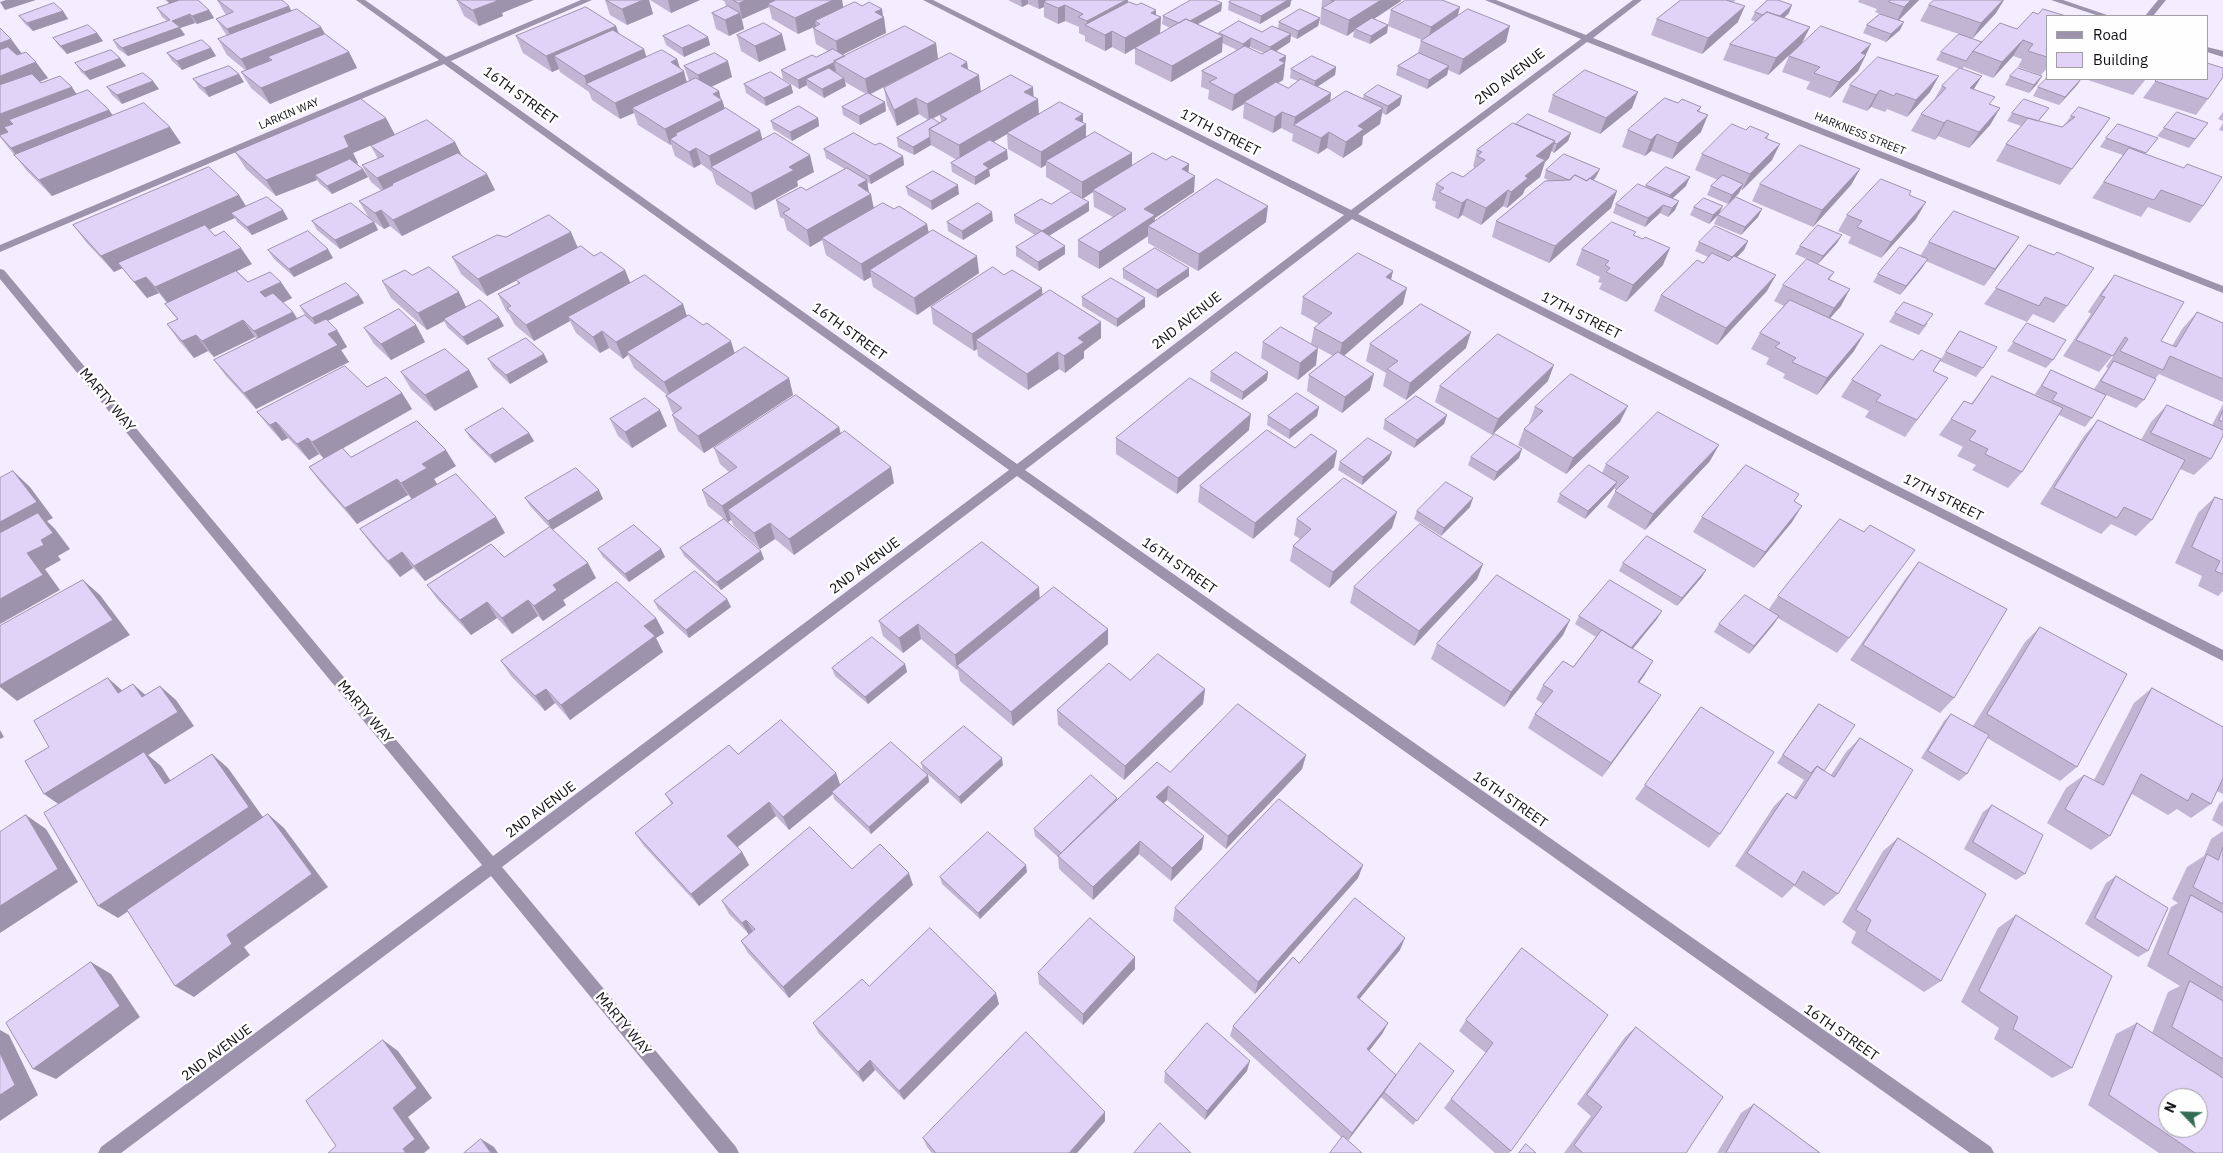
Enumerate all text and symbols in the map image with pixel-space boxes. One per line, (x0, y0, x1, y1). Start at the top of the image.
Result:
legend (2046, 15, 2208, 80)
text: Road (2093, 25, 2128, 44)
street label: 2ND AVENUE (1472, 45, 1548, 109)
text: Building (2093, 50, 2148, 69)
street label: 16TH STREET (480, 64, 560, 128)
street label: LARKIN WAY (257, 95, 321, 133)
street label: 17TH STREET (1177, 106, 1263, 160)
street label: HARKNESS STREET (1813, 110, 1907, 158)
street label: 2ND AVENUE (1149, 289, 1225, 353)
street label: 17TH STREET (1538, 289, 1624, 343)
street label: 16TH STREET (809, 300, 889, 364)
street label: MARTY WAY (76, 365, 138, 435)
street label: 17TH STREET (1900, 471, 1986, 525)
street label: 2ND AVENUE (827, 534, 903, 598)
street label: 16TH STREET (1138, 534, 1220, 598)
street label: MARTY WAY (334, 677, 396, 747)
street label: 16TH STREET (1469, 768, 1551, 832)
street label: 2ND AVENUE (503, 778, 579, 842)
street label: MARTY WAY (592, 989, 654, 1059)
street label: 16TH STREET (1800, 1001, 1882, 1065)
street label: 2ND AVENUE (179, 1021, 255, 1085)
north arrow (2158, 1088, 2208, 1138)
text: N (2160, 1099, 2180, 1116)

